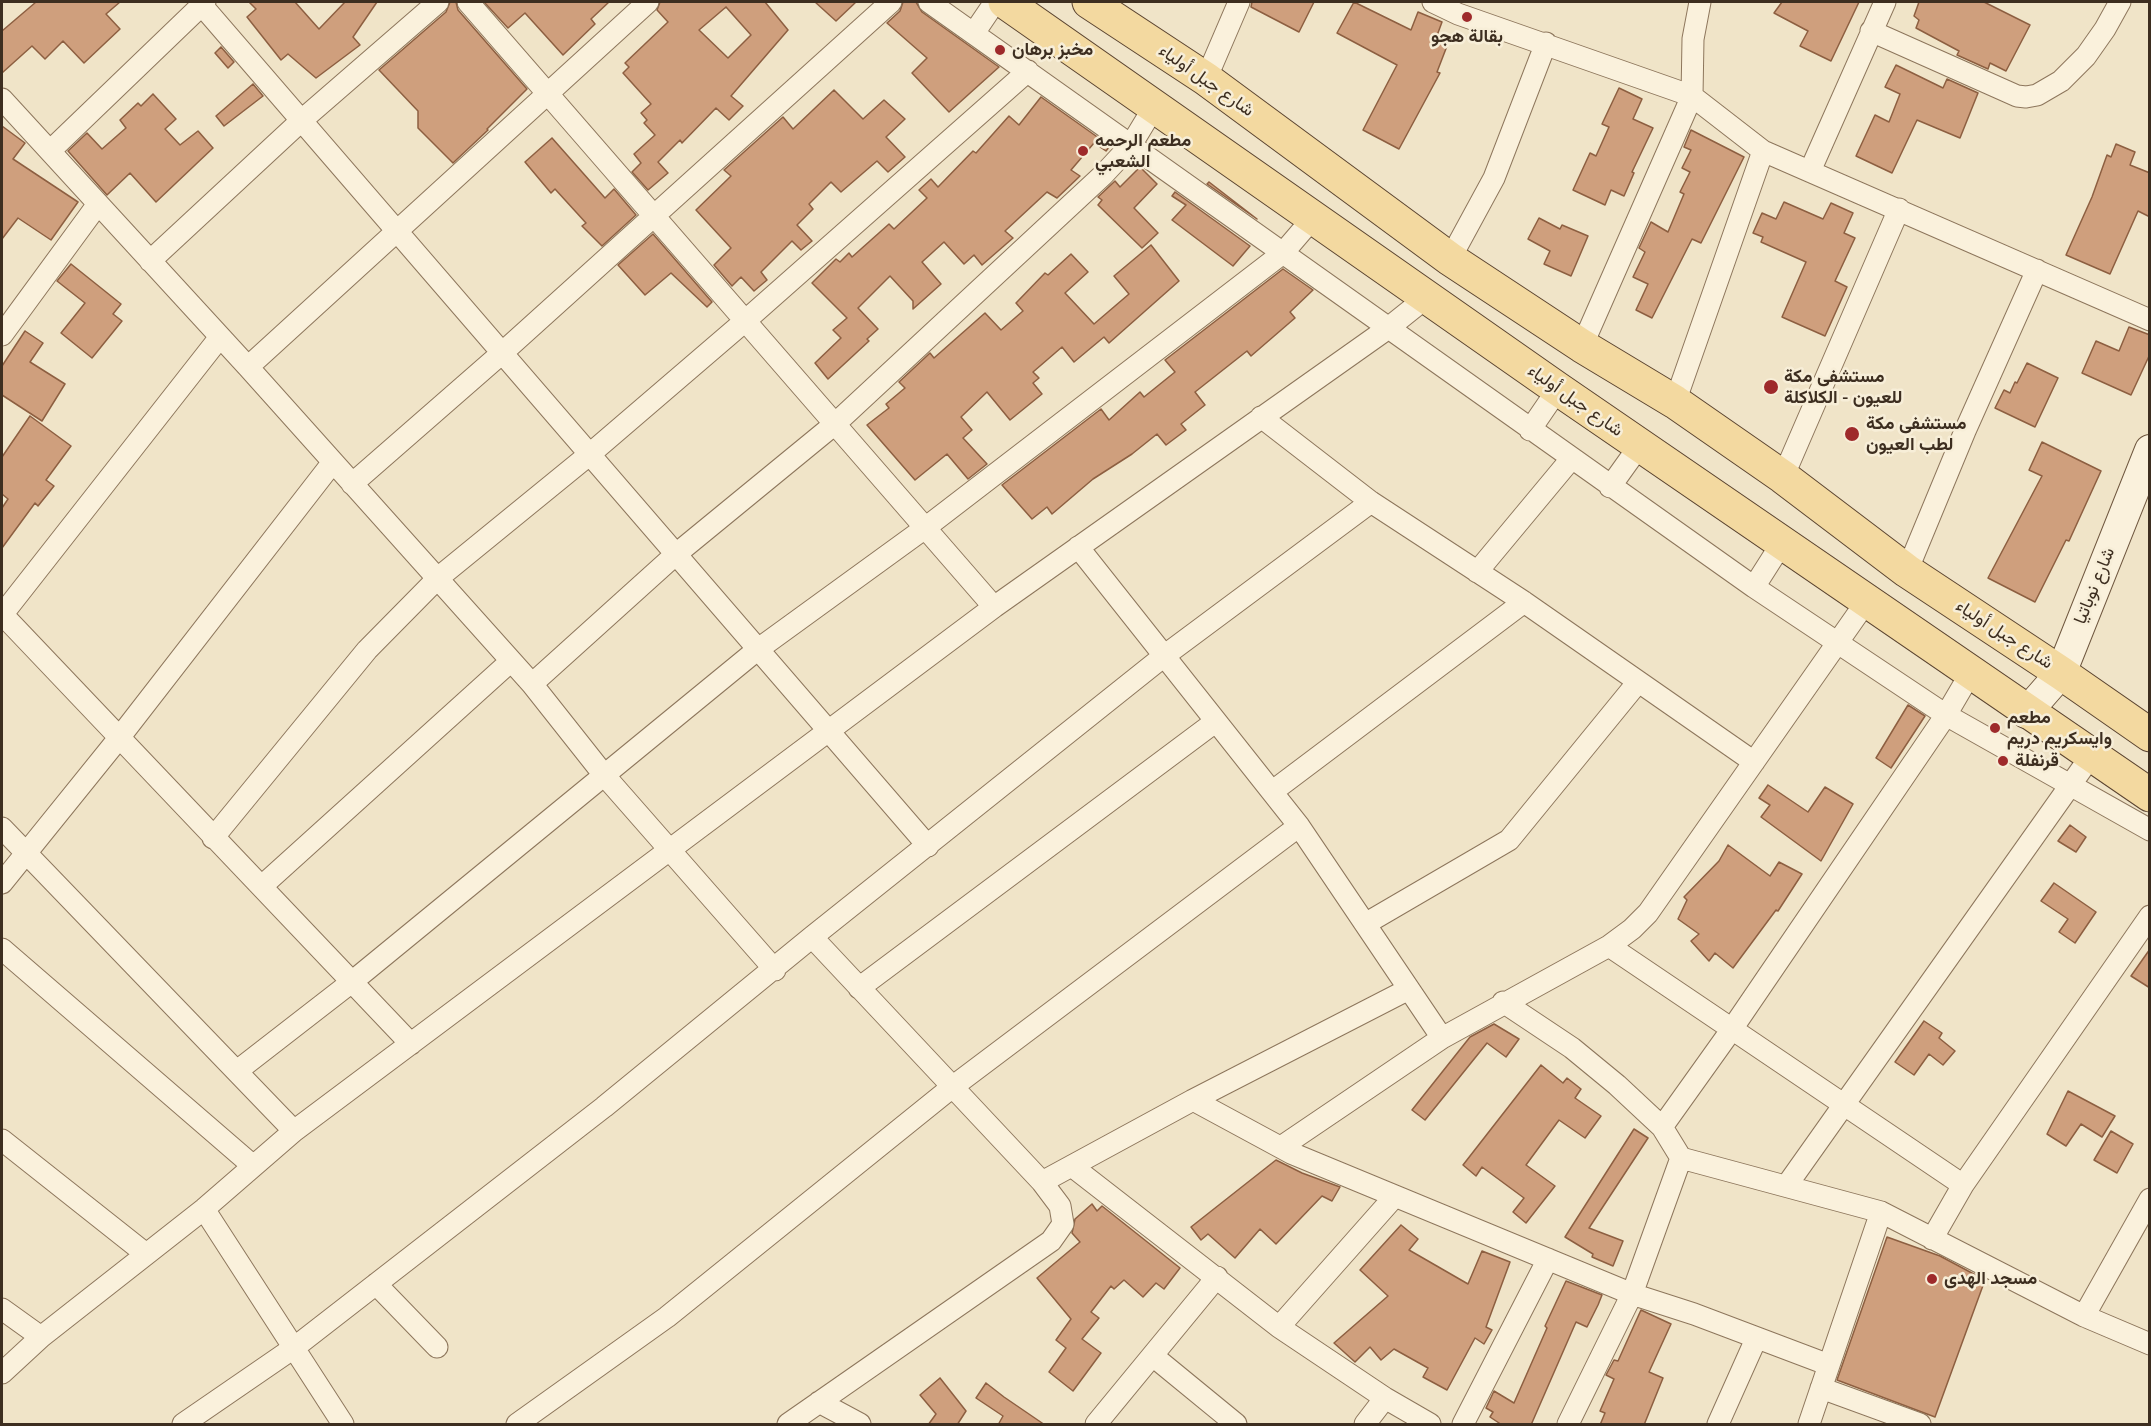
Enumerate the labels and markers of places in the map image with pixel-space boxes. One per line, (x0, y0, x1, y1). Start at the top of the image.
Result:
marker: بقالة هجو (1460, 10, 1474, 24)
place label: بقالة هجو (1431, 26, 1503, 48)
place label: مخبز برهان (1012, 39, 1093, 61)
marker: مخبز برهان (993, 43, 1007, 57)
place label: مطعم الرحمه الشعبي (1095, 130, 1191, 172)
marker: مطعم الرحمه الشعبي (1076, 144, 1090, 158)
place label: مستشفى مكة للعيون - الكلاكلة (1784, 366, 1902, 409)
marker: مستشفى مكة للعيون - الكلاكلة (1762, 378, 1780, 396)
place label: مستشفى مكة لطب العيون (1866, 413, 1966, 456)
marker: مستشفى مكة لطب العيون (1843, 425, 1861, 443)
place label: مطعم وايسكريم دريم (2007, 707, 2112, 750)
marker: مطعم وايسكريم دريم (1988, 721, 2002, 735)
place label: قرنفلة (2015, 750, 2059, 772)
marker: قرنفلة (1996, 754, 2010, 768)
place label: مسجد الهدى (1944, 1268, 2037, 1290)
marker: مسجد الهدى (1925, 1272, 1939, 1286)

